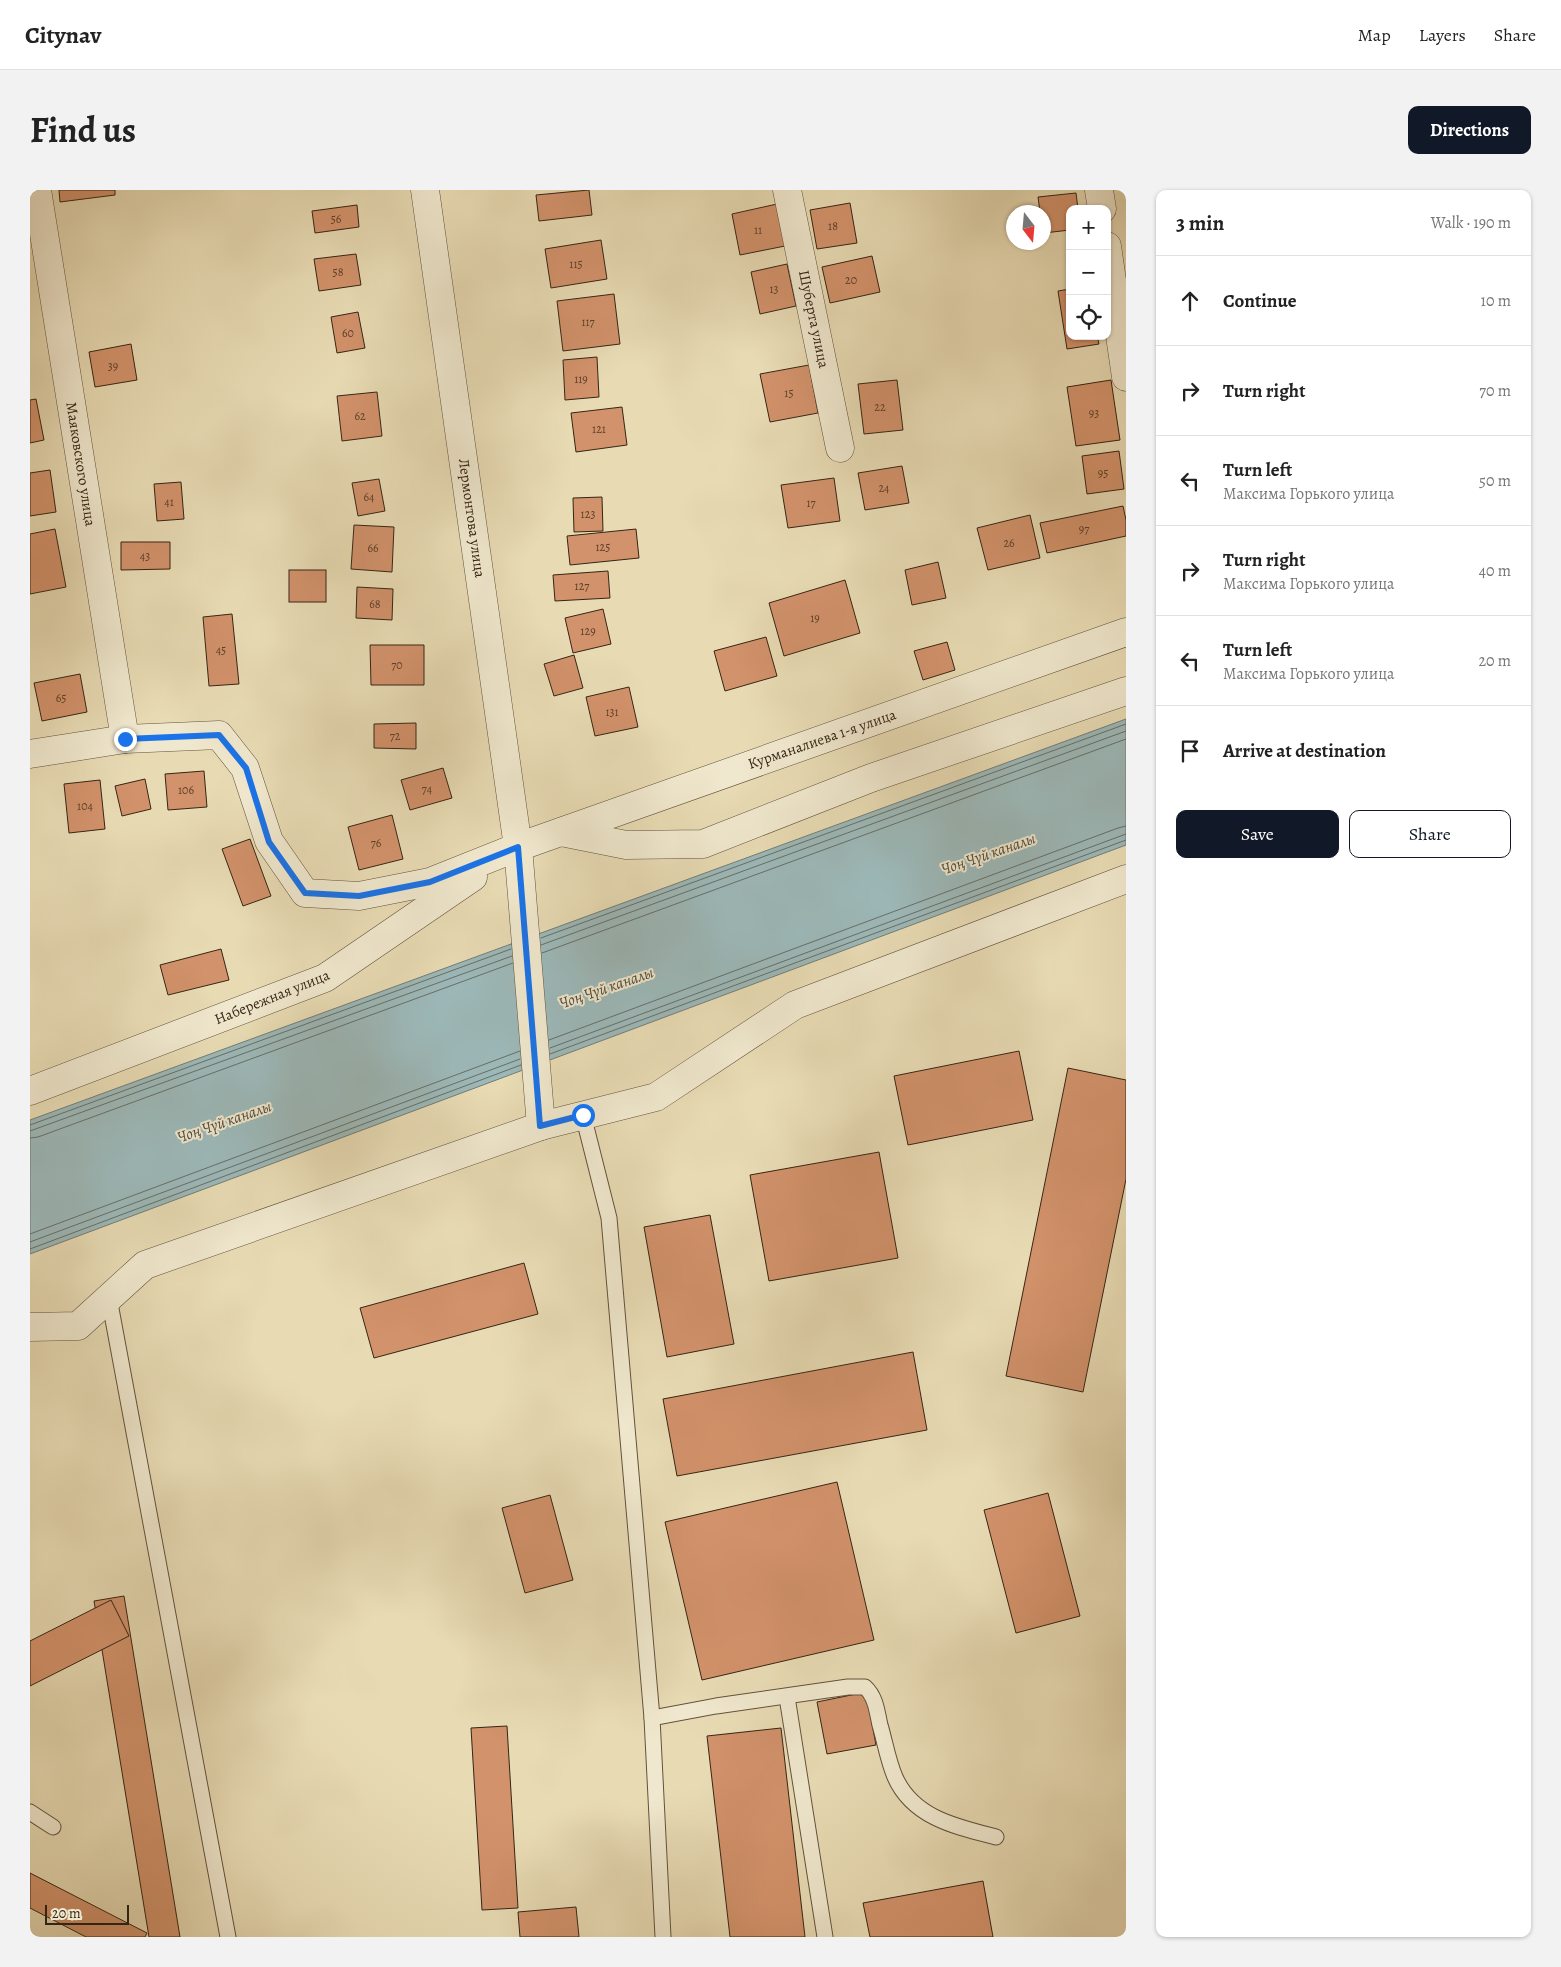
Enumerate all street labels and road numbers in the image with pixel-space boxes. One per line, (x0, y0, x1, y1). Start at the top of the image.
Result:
street label: Шуберта улица (794, 268, 834, 370)
street label: Маяковского улица (61, 400, 101, 528)
street label: Лермонтова улица (454, 457, 490, 579)
street label: Курманалиева 1-я улица (745, 704, 899, 774)
street label: Набережная улица (211, 965, 333, 1029)

